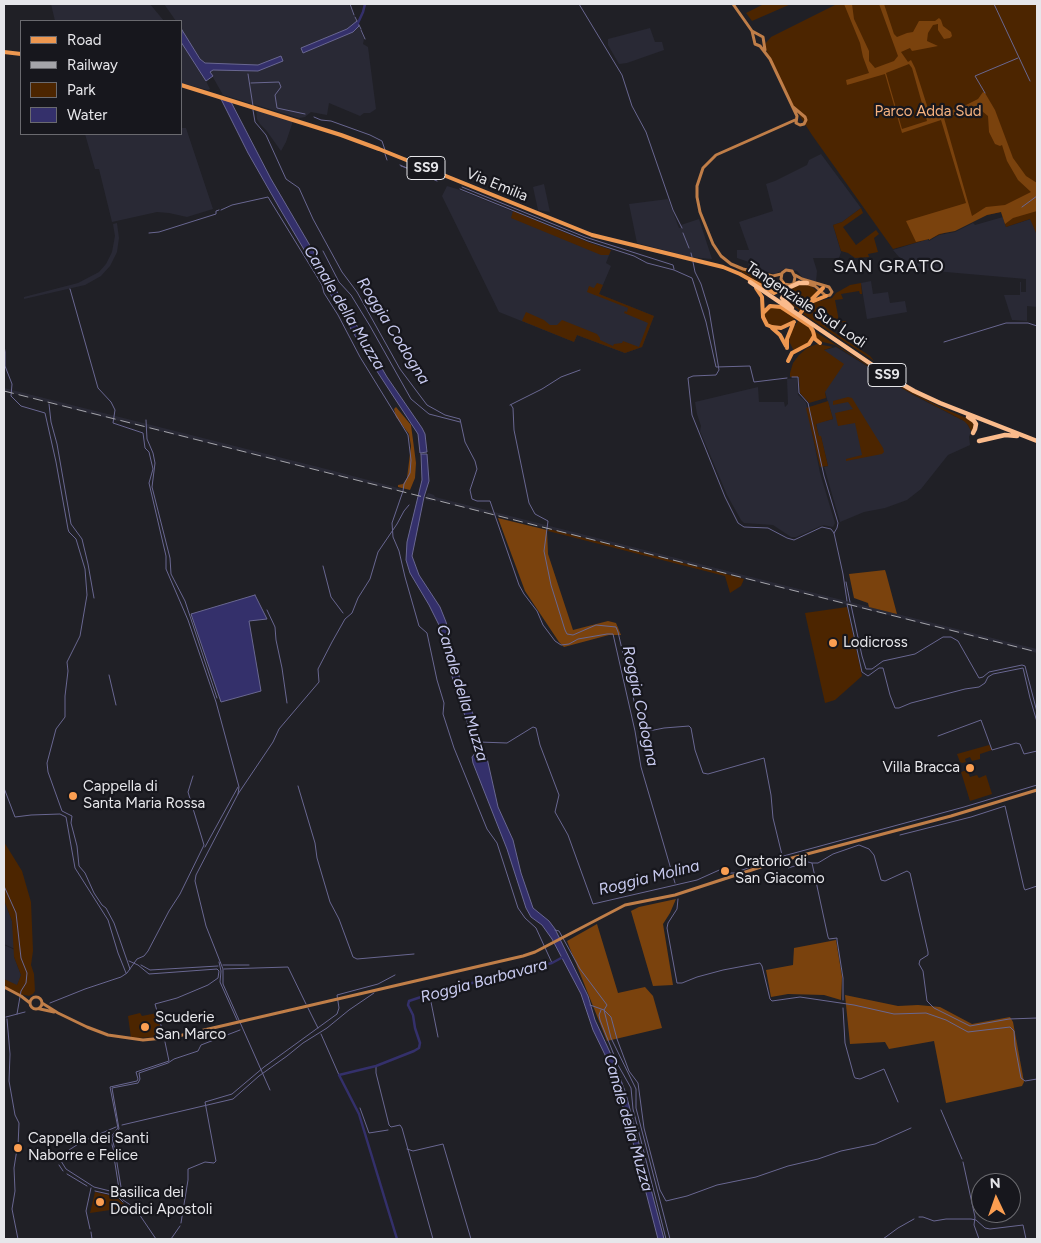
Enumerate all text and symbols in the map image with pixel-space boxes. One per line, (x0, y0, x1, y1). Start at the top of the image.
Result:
legend (20, 20, 182, 135)
text: Road (67, 31, 102, 49)
text: Railway (67, 56, 118, 74)
text: Park (67, 81, 96, 99)
park label: Parco Adda Sud (874, 103, 982, 121)
text: Water (67, 106, 107, 124)
road number: SS9 (407, 156, 445, 180)
street label: Via Emilia (464, 165, 530, 205)
water label: Canale della Muzza (299, 242, 389, 374)
district label: SAN GRATO (832, 256, 946, 278)
street label: Tangenziale Sud Lodi (742, 258, 870, 352)
water label: Roggia Codogna (352, 274, 434, 388)
road number: SS9 (868, 364, 906, 386)
water label: Canale della Muzza (432, 622, 492, 764)
place label: Lodicross (843, 634, 908, 652)
marker: Lodicross (827, 637, 839, 649)
water label: Roggia Codogna (618, 644, 662, 768)
place label: Villa Bracca (882, 759, 960, 777)
marker: Villa Bracca (964, 762, 976, 774)
place label: Cappella di Santa Maria Rossa (83, 778, 205, 813)
marker: Cappella di Santa Maria Rossa (67, 790, 79, 802)
place label: Oratorio di San Giacomo (735, 853, 825, 888)
water label: Roggia Molina (596, 856, 702, 900)
marker: Oratorio di San Giacomo (719, 865, 731, 877)
water label: Roggia Barbavara (418, 955, 550, 1007)
place label: Scuderie San Marco (155, 1009, 226, 1044)
marker: Scuderie San Marco (139, 1021, 151, 1033)
water label: Canale della Muzza (599, 1052, 657, 1194)
place label: Cappella dei Santi Naborre e Felice (28, 1130, 149, 1165)
marker: Cappella dei Santi Naborre e Felice (12, 1142, 24, 1154)
north arrow (971, 1173, 1021, 1223)
text: N (989, 1175, 1001, 1192)
place label: Basilica dei Dodici Apostoli (110, 1184, 212, 1219)
marker: Basilica dei Dodici Apostoli (94, 1196, 106, 1208)

